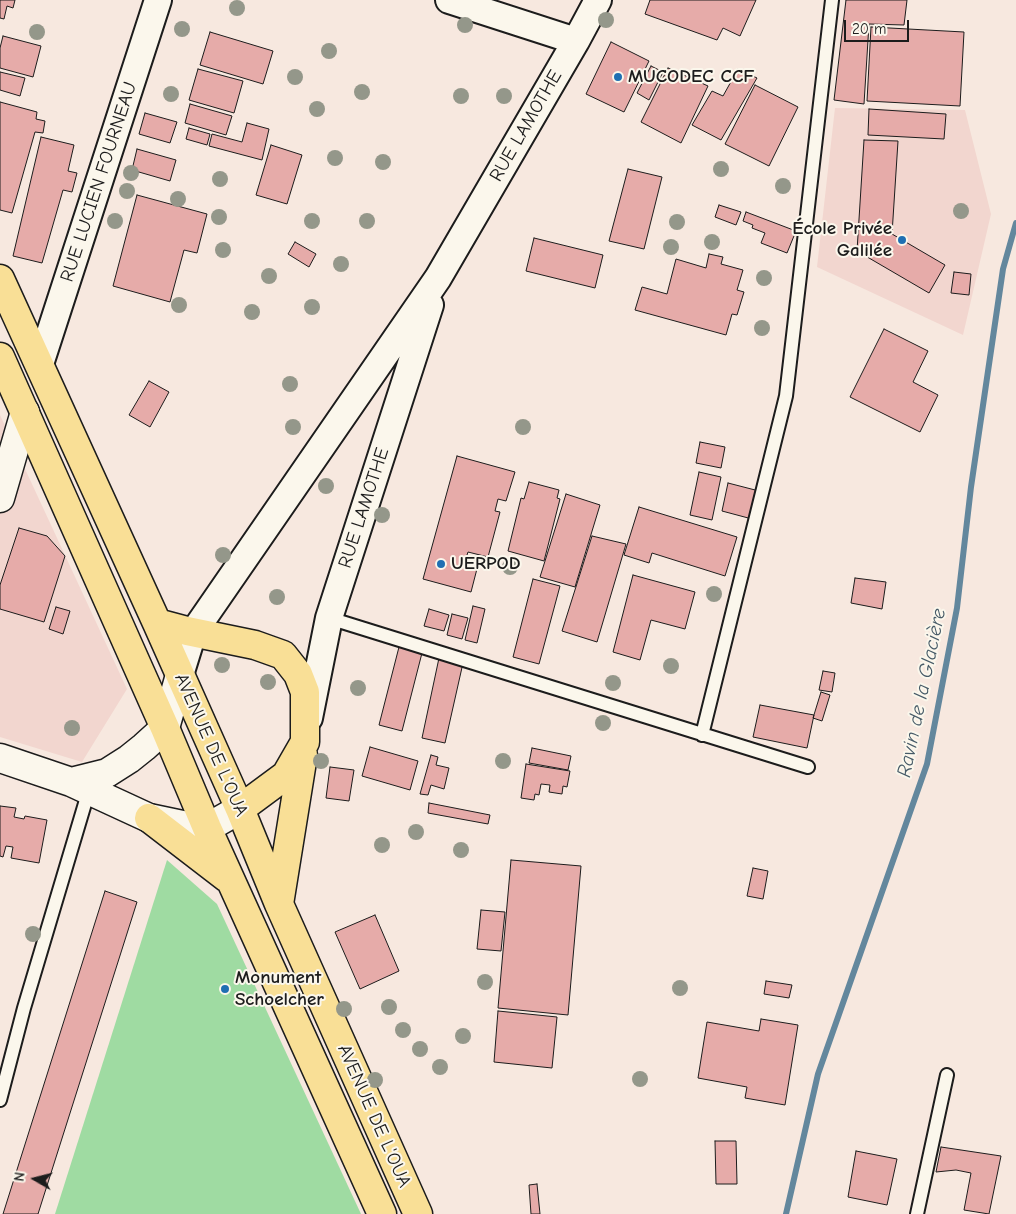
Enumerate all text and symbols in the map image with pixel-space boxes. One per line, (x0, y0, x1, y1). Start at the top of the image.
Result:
scale bar (846, 10, 911, 42)
text: 20 m (852, 20, 886, 38)
street label: RUE LAMOTHE (485, 66, 567, 186)
place label: MUCODEC CCF (628, 66, 754, 88)
marker: MUCODEC CCF (612, 71, 624, 83)
street label: RUE LUCIEN FOURNEAU (56, 79, 142, 285)
place label: École Privée Galilée (792, 218, 892, 262)
marker: École Privée Galilée (896, 234, 908, 246)
street label: RUE LAMOTHE (334, 445, 394, 571)
place label: UERPOD (451, 553, 521, 575)
marker: UERPOD (435, 558, 447, 570)
water label: Ravin de la Glacière (892, 606, 952, 780)
street label: AVENUE DE L'OUA (169, 670, 253, 820)
place label: Monument Schoelcher (235, 967, 324, 1011)
marker: Monument Schoelcher (219, 983, 231, 995)
street label: AVENUE DE L'OUA (332, 1041, 416, 1191)
north arrow (10, 1154, 60, 1204)
text: N (11, 1171, 29, 1183)

